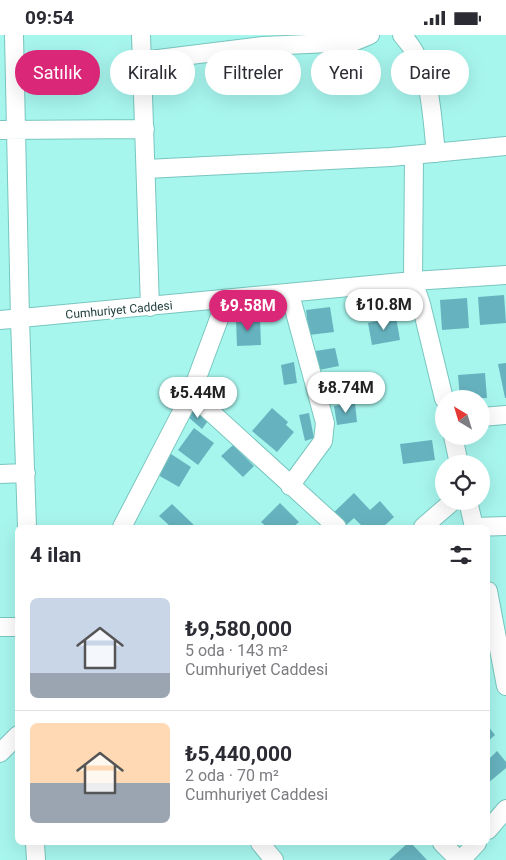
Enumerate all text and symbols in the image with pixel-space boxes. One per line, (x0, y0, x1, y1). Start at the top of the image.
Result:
text: 09:54 (25, 6, 74, 29)
chip: Satılık (15, 50, 100, 95)
chip: Kiralık (110, 50, 195, 95)
chip: Filtreler (205, 50, 301, 95)
chip: Yeni (311, 50, 381, 95)
chip: Daire (391, 50, 469, 95)
pin: ₺9.58M (207, 289, 289, 332)
pin: ₺10.8M (343, 289, 425, 331)
text: ₺10.8M (356, 295, 412, 314)
text: ₺9.58M (220, 296, 276, 315)
street label: Cumhuriyet Caddesi (65, 298, 173, 322)
pin: ₺8.74M (305, 371, 387, 414)
pin: ₺5.44M (157, 377, 239, 419)
text: ₺8.74M (318, 378, 374, 397)
text: ₺5.44M (170, 383, 226, 402)
north arrow (435, 390, 490, 445)
map controls (435, 390, 490, 510)
button: locate (435, 455, 490, 510)
icon: filters (447, 541, 475, 569)
text: 4 ilan (30, 543, 81, 567)
text: ₺9,580,000 (185, 617, 292, 641)
icon: home (70, 618, 130, 678)
text: 5 oda · 143 m² (185, 641, 288, 660)
text: Cumhuriyet Caddesi (185, 660, 328, 679)
text: ₺5,440,000 (185, 742, 292, 766)
icon: home (70, 743, 130, 803)
text: 2 oda · 70 m² (185, 766, 279, 785)
text: Cumhuriyet Caddesi (185, 785, 328, 804)

